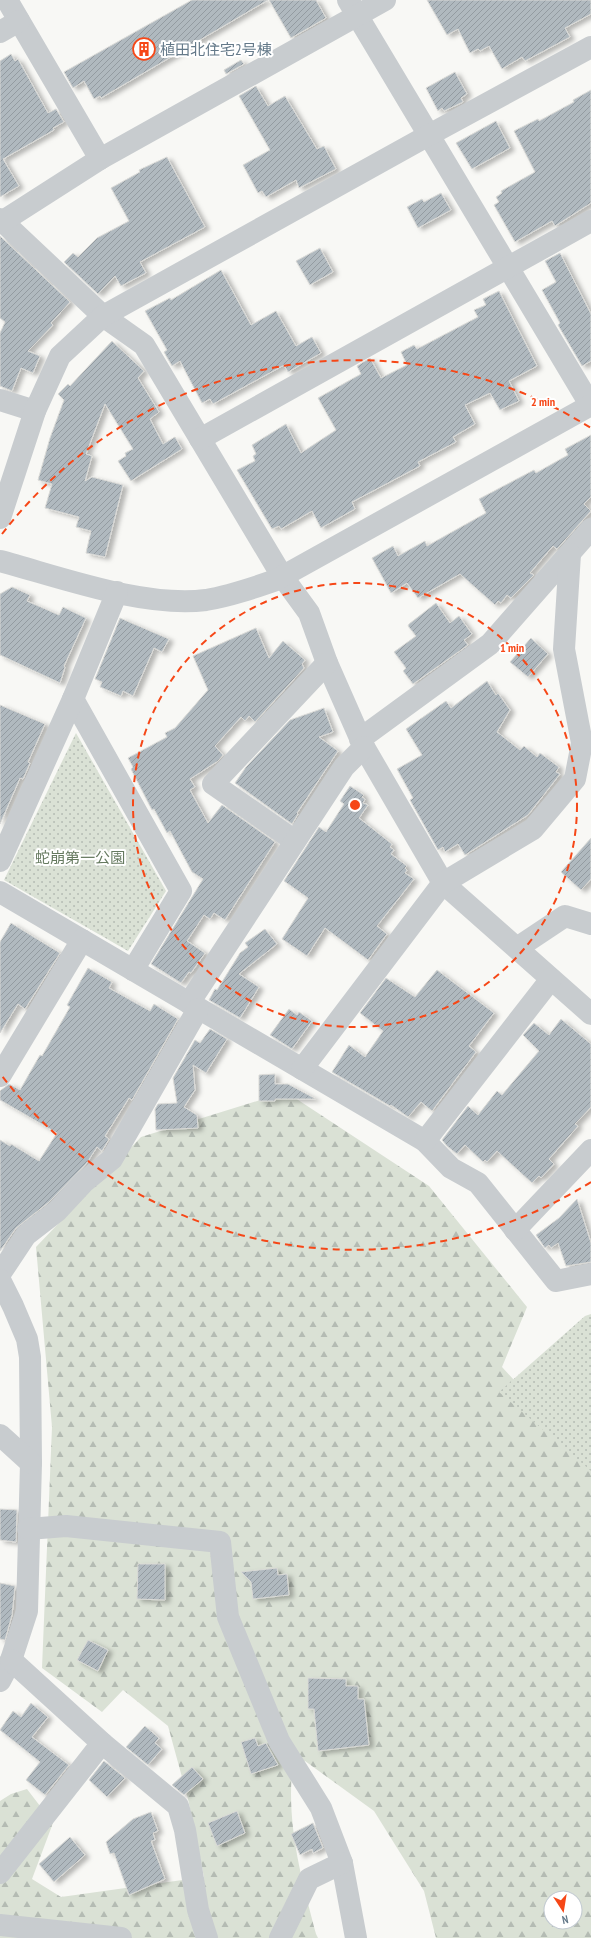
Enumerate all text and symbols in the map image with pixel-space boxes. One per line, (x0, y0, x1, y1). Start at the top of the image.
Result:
building icon: 植田北住宅2号棟 (131, 36, 157, 62)
place label: 植田北住宅2号棟 (160, 40, 272, 59)
text: 2 min (531, 394, 555, 409)
text: 1 min (500, 640, 524, 655)
centre of rings (348, 798, 362, 812)
park label: 蛇崩第一公園 (35, 848, 125, 867)
north arrow (543, 1890, 583, 1930)
text: N (561, 1912, 569, 1927)

